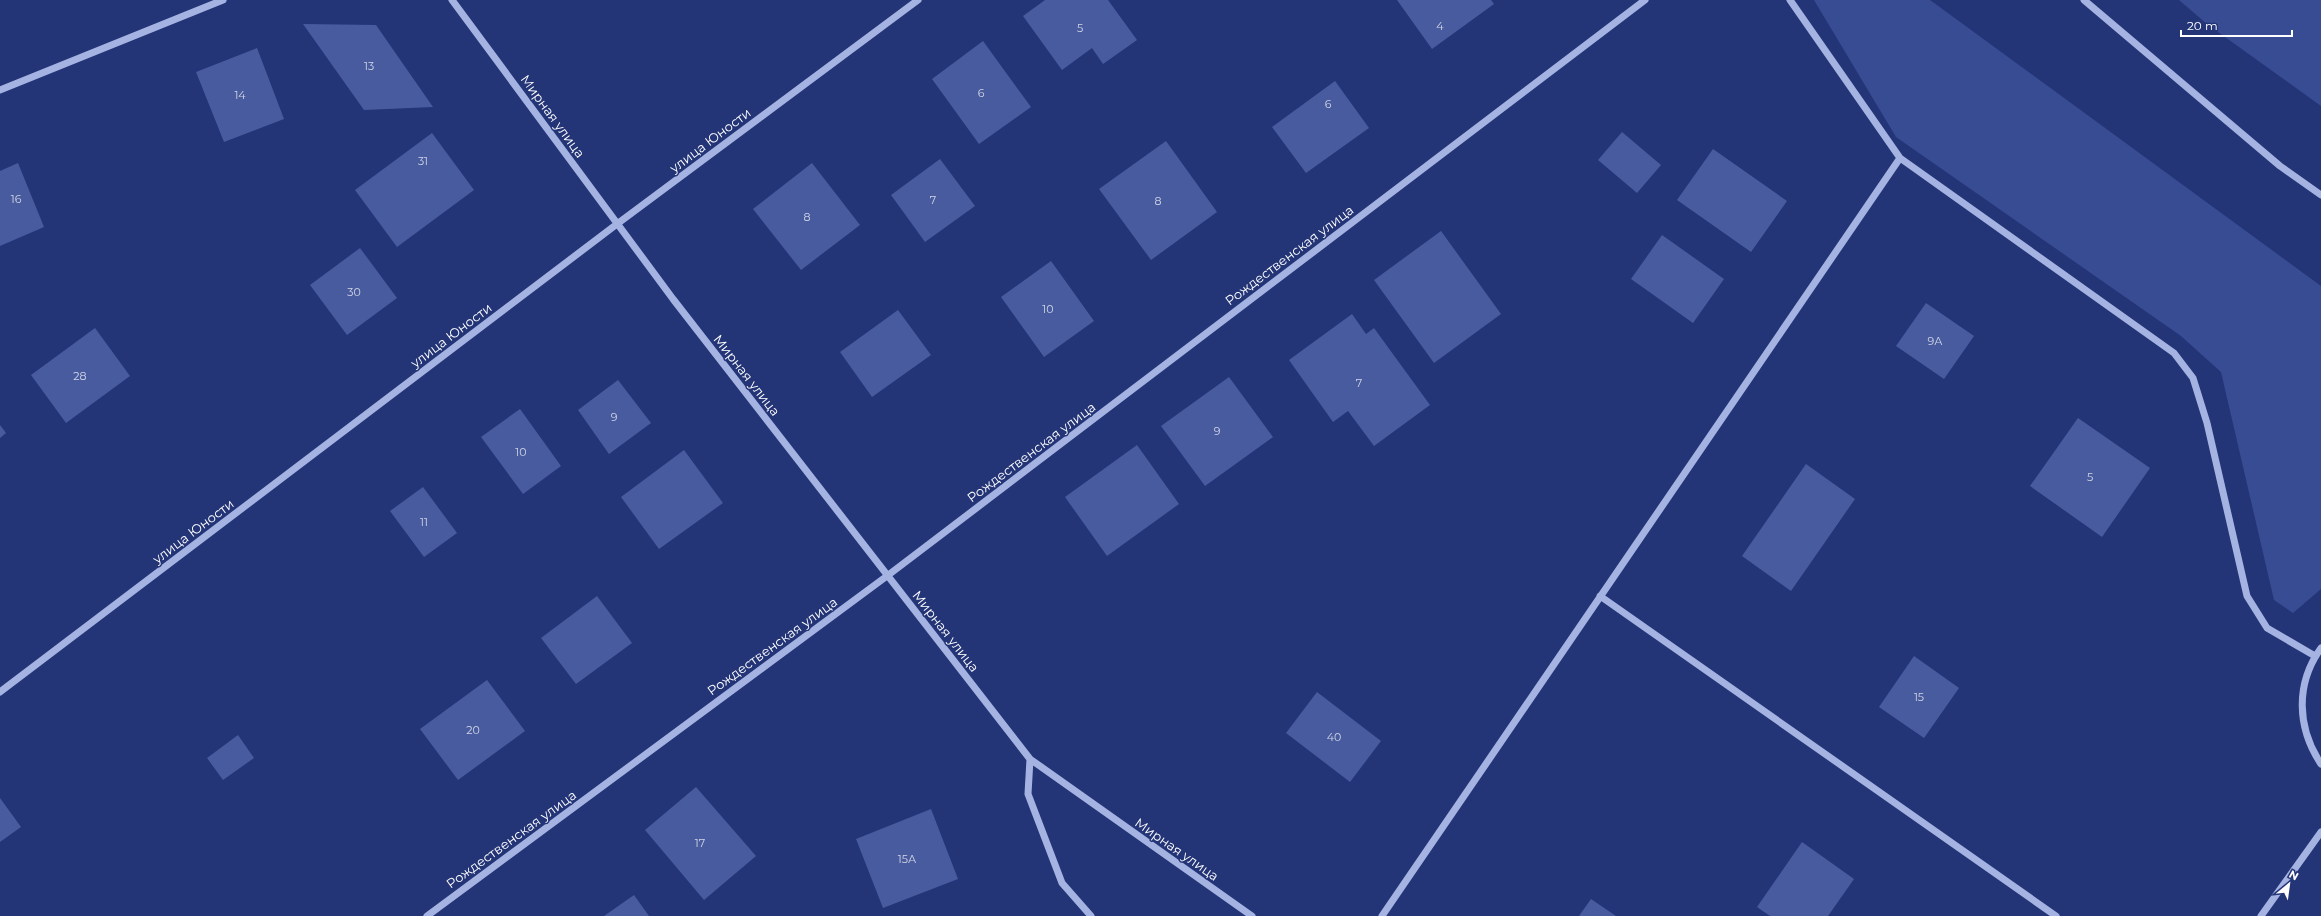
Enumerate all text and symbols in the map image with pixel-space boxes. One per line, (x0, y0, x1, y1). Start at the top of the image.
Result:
scale bar (2181, 12, 2292, 38)
text: 20 m (2187, 18, 2218, 33)
house number: 4 (1436, 19, 1444, 33)
house number: 5 (1077, 21, 1083, 35)
house number: 13 (364, 59, 374, 73)
street label: Мирная улица (518, 71, 588, 161)
house number: 6 (978, 86, 985, 100)
house number: 14 (234, 88, 246, 102)
house number: 6 (1325, 97, 1332, 111)
street label: улица Юности (665, 104, 754, 176)
house number: 31 (418, 154, 428, 168)
house number: 16 (11, 192, 22, 206)
house number: 7 (930, 193, 936, 207)
house number: 8 (1154, 194, 1162, 208)
street label: Рождественская улица (1222, 201, 1356, 309)
house number: 8 (803, 210, 811, 224)
house number: 30 (347, 285, 361, 299)
street label: улица Юности (406, 299, 495, 371)
house number: 10 (1042, 302, 1054, 316)
street label: Мирная улица (710, 331, 784, 419)
house number: 9А (1928, 334, 1943, 348)
house number: 28 (73, 369, 87, 383)
house number: 7 (1356, 376, 1362, 390)
street label: Рождественская улица (964, 398, 1098, 506)
house number: 9 (611, 410, 618, 424)
house number: 9 (1214, 424, 1221, 438)
house number: 10 (515, 445, 527, 459)
house number: 5 (2087, 470, 2093, 484)
street label: улица Юности (148, 495, 237, 567)
house number: 11 (420, 515, 428, 529)
street label: Мирная улица (909, 587, 983, 675)
street label: Рождественская улица (704, 594, 840, 698)
house number: 15 (1914, 690, 1924, 704)
house number: 20 (466, 723, 480, 737)
house number: 40 (1327, 730, 1341, 744)
street label: Рождественская улица (443, 787, 579, 891)
street label: Мирная улица (1132, 814, 1222, 884)
house number: 17 (695, 836, 705, 850)
house number: 15А (898, 852, 917, 866)
north arrow (2269, 864, 2309, 904)
text: N (2287, 867, 2301, 884)

